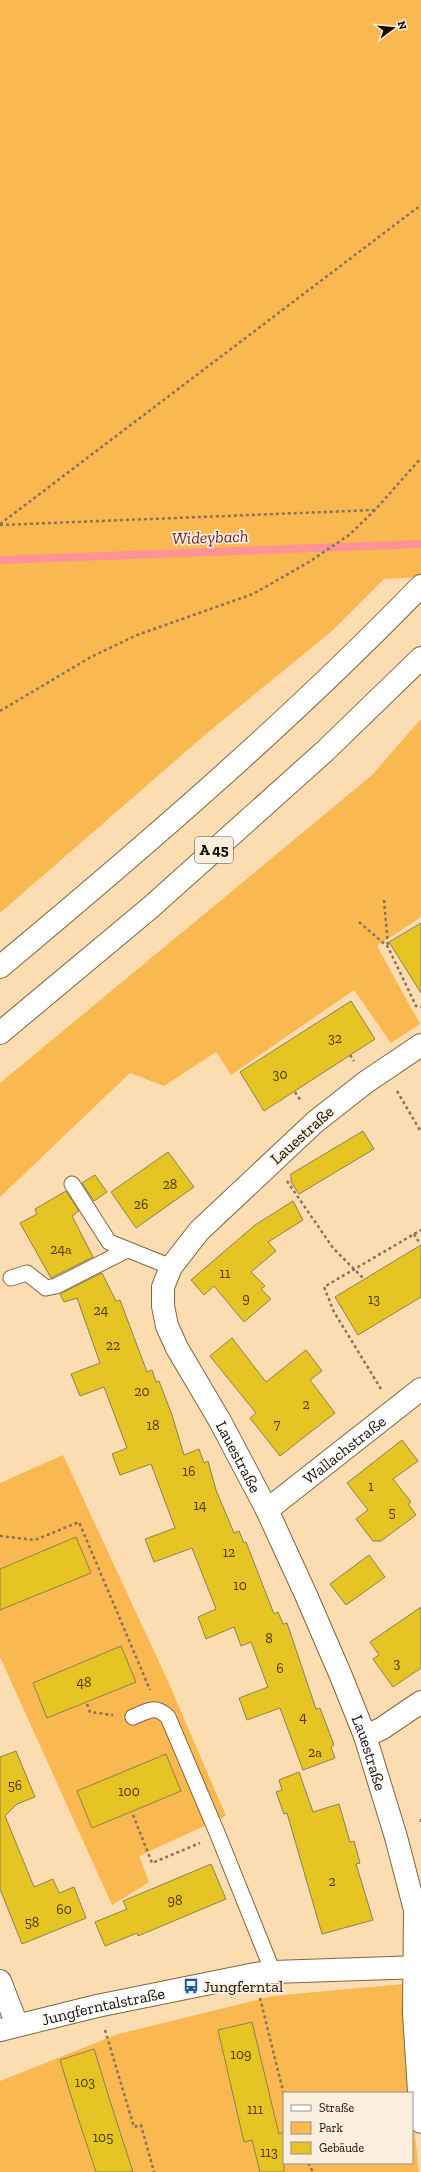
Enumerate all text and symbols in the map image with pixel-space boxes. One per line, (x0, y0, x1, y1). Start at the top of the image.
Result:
north arrow (373, 8, 413, 48)
text: N (395, 20, 410, 32)
water label: Wideybach (171, 526, 249, 548)
road number: A 45 (195, 837, 233, 863)
house number: 32 (328, 1030, 342, 1047)
house number: 30 (273, 1066, 287, 1083)
street label: Lauestraße (267, 1102, 337, 1168)
house number: 28 (163, 1176, 177, 1193)
house number: 26 (134, 1196, 148, 1213)
house number: 24a (50, 1241, 72, 1258)
house number: 11 (220, 1265, 231, 1282)
house number: 9 (242, 1290, 250, 1307)
house number: 13 (368, 1291, 380, 1308)
house number: 24 (94, 1302, 109, 1319)
house number: 22 (106, 1337, 120, 1354)
house number: 20 (134, 1383, 150, 1400)
house number: 2 (302, 1396, 310, 1413)
street label: Wallachstraße (299, 1411, 389, 1488)
house number: 7 (274, 1416, 281, 1433)
house number: 18 (147, 1417, 159, 1434)
street label: Lauestraße (212, 1418, 266, 1496)
house number: 16 (183, 1463, 195, 1480)
house number: 1 (368, 1478, 374, 1495)
house number: 14 (194, 1497, 207, 1514)
house number: 5 (388, 1504, 396, 1521)
house number: 12 (223, 1544, 235, 1561)
house number: 10 (233, 1577, 247, 1594)
house number: 8 (265, 1630, 273, 1647)
house number: 3 (394, 1655, 401, 1672)
house number: 6 (276, 1660, 284, 1677)
house number: 48 (76, 1674, 92, 1691)
house number: 4 (299, 1709, 307, 1726)
street label: Lauestraße (348, 1712, 391, 1793)
house number: 2a (308, 1744, 322, 1761)
house number: 56 (8, 1777, 22, 1794)
house number: 100 (118, 1783, 140, 1800)
house number: 2 (328, 1873, 336, 1890)
house number: 98 (168, 1892, 182, 1909)
house number: 60 (56, 1901, 72, 1918)
house number: 58 (25, 1914, 39, 1931)
bus stop icon: Jungferntal (182, 1977, 200, 1995)
place label: Jungferntal (203, 1977, 283, 1996)
street label: Jungferntalstraße (40, 1983, 166, 2029)
house number: 109 (231, 2046, 251, 2063)
house number: 103 (75, 2074, 95, 2091)
legend (283, 2092, 413, 2164)
house number: 111 (247, 2101, 264, 2118)
text: Straße (319, 2101, 355, 2115)
text: Park (319, 2121, 344, 2135)
house number: 105 (93, 2129, 113, 2146)
text: Gebäude (319, 2141, 364, 2155)
house number: 113 (260, 2144, 278, 2161)

